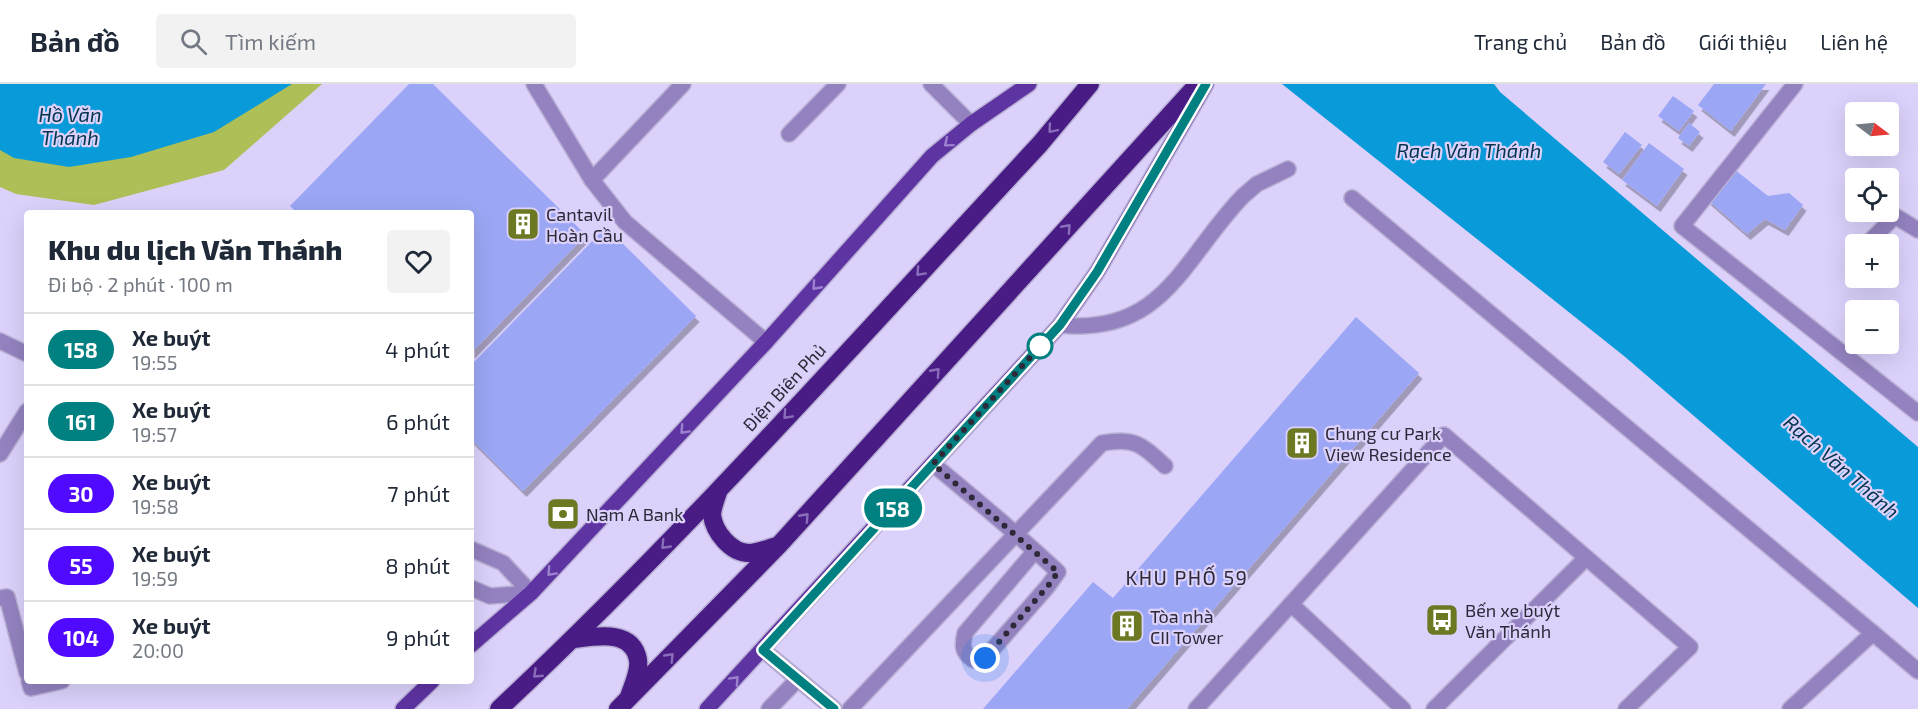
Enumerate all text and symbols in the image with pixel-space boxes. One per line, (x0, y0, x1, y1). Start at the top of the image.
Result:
search box (156, 14, 576, 68)
text: Bản đồ (30, 24, 120, 58)
icon: search (177, 25, 210, 58)
text: Tìm kiếm (225, 28, 316, 54)
text: Trang chủ (1474, 29, 1567, 54)
text: Bản đồ (1600, 29, 1666, 54)
text: Giới thiệu (1699, 29, 1787, 54)
text: Liên hệ (1820, 29, 1888, 54)
water label: Hồ Văn Thánh (39, 102, 101, 149)
north arrow (1845, 102, 1899, 156)
map controls (1845, 102, 1899, 354)
one-way arrow (1049, 122, 1060, 133)
one-way arrow (944, 135, 955, 146)
water label: Rạch Văn Thánh (1397, 138, 1541, 162)
button: locate (1845, 168, 1899, 222)
place label: Cantavil Hoàn Cầu (546, 203, 623, 246)
building icon: Cantavil Hoàn Cầu (505, 206, 541, 242)
one-way arrow (1060, 224, 1071, 235)
button: heart (387, 230, 450, 293)
text: Khu du lịch Văn Thánh (48, 232, 342, 266)
button: + (1845, 234, 1899, 288)
one-way arrow (916, 266, 927, 276)
text: Đi bộ · 2 phút · 100 m (48, 272, 233, 296)
one-way arrow (812, 279, 823, 290)
button: − (1845, 300, 1899, 354)
text: Xe buýt (132, 324, 211, 350)
unlabelled marker (1027, 333, 1053, 359)
text: 4 phút (385, 336, 450, 362)
text: 158 (64, 337, 98, 362)
street label: Điện Biên Phủ (738, 339, 830, 435)
text: 19:55 (132, 350, 178, 374)
one-way arrow (929, 368, 940, 379)
text: Xe buýt (132, 396, 211, 422)
text: 6 phút (386, 408, 450, 434)
one-way arrow (783, 408, 794, 419)
text: 161 (66, 409, 96, 434)
water label: Rạch Văn Thánh (1779, 409, 1905, 523)
text: 19:57 (132, 422, 177, 446)
place label: Chung cư Park View Residence (1325, 422, 1452, 465)
one-way arrow (680, 423, 691, 433)
building icon: Chung cư Park View Residence (1284, 425, 1320, 461)
text: Xe buýt (132, 468, 211, 494)
text: 7 phút (387, 480, 450, 506)
text: 30 (68, 481, 94, 506)
line badge: 158 (858, 488, 928, 528)
text: 19:58 (132, 494, 179, 518)
bank icon: Nam A Bank (545, 496, 581, 532)
text: 158 (876, 496, 910, 521)
place label: Nam A Bank (586, 503, 683, 525)
one-way arrow (798, 513, 809, 523)
one-way arrow (661, 537, 672, 548)
text: Xe buýt (132, 540, 211, 566)
text: 8 phút (385, 552, 450, 578)
text: 55 (69, 553, 93, 578)
district label: KHU PHỐ 59 (1125, 564, 1249, 589)
one-way arrow (547, 565, 558, 576)
text: 19:59 (132, 566, 178, 590)
place label: Bến xe buýt Văn Thánh (1465, 599, 1560, 642)
bus stop icon: Bến xe buýt Văn Thánh (1424, 602, 1460, 638)
place label: Tòa nhà CII Tower (1150, 605, 1224, 648)
building icon: Tòa nhà CII Tower (1109, 608, 1145, 644)
text: Xe buýt (132, 612, 211, 638)
text: 9 phút (386, 624, 450, 650)
text: 104 (63, 625, 99, 650)
text: 20:00 (132, 638, 184, 662)
your location (970, 643, 1000, 673)
one-way arrow (663, 653, 674, 663)
one-way arrow (533, 667, 543, 678)
one-way arrow (728, 676, 739, 687)

